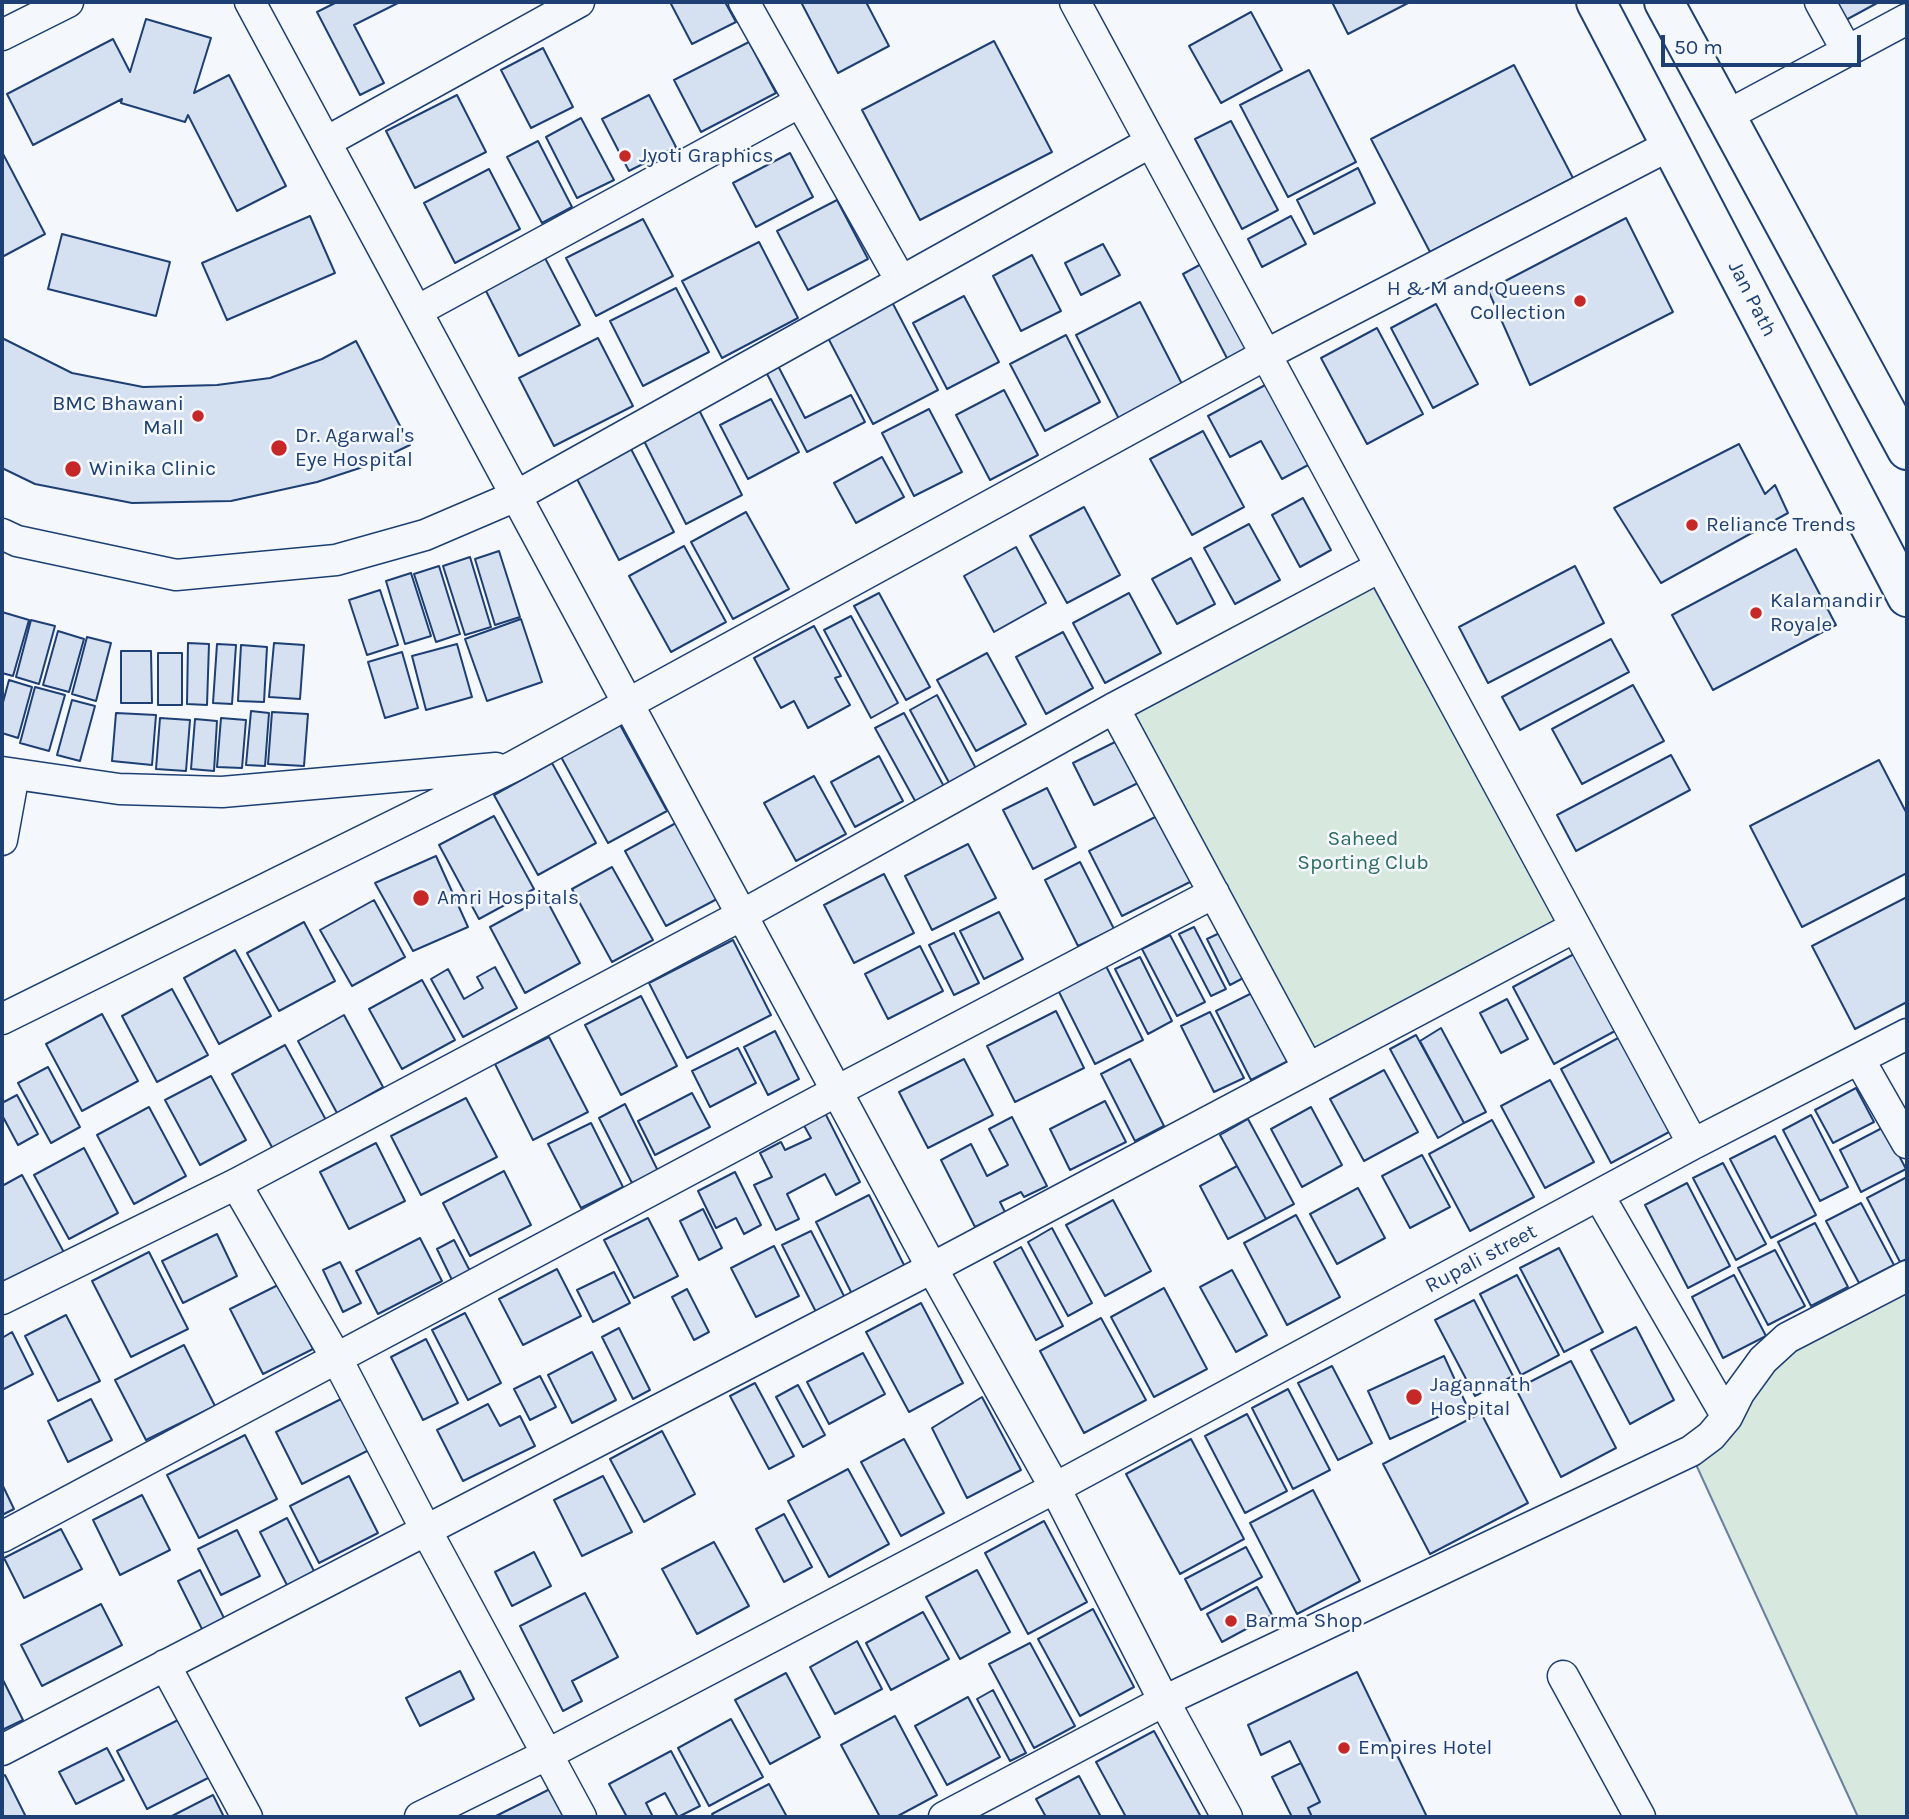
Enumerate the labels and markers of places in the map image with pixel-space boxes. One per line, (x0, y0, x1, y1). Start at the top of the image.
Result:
place label: Jyoti Graphics (639, 143, 774, 169)
marker: Jyoti Graphics (617, 148, 633, 164)
place label: H & M and Queens Collection (1387, 276, 1566, 326)
marker: H & M and Queens Collection (1572, 293, 1588, 309)
place label: BMC Bhawani Mall (52, 391, 184, 441)
marker: BMC Bhawani Mall (190, 408, 206, 424)
place label: Dr. Agarwal's Eye Hospital (295, 423, 415, 473)
marker: Dr. Agarwal's Eye Hospital (269, 438, 289, 458)
place label: Winika Clinic (89, 456, 216, 482)
marker: Winika Clinic (63, 459, 83, 479)
place label: Reliance Trends (1706, 512, 1856, 538)
marker: Reliance Trends (1684, 517, 1700, 533)
place label: Kalamandir Royale (1770, 588, 1882, 638)
marker: Kalamandir Royale (1748, 605, 1764, 621)
place label: Amri Hospitals (437, 885, 579, 911)
marker: Amri Hospitals (411, 888, 431, 908)
place label: Jagannath Hospital (1430, 1372, 1531, 1422)
marker: Jagannath Hospital (1404, 1387, 1424, 1407)
place label: Barma Shop (1245, 1608, 1363, 1634)
marker: Barma Shop (1223, 1613, 1239, 1629)
place label: Empires Hotel (1358, 1735, 1492, 1761)
marker: Empires Hotel (1336, 1740, 1352, 1756)

